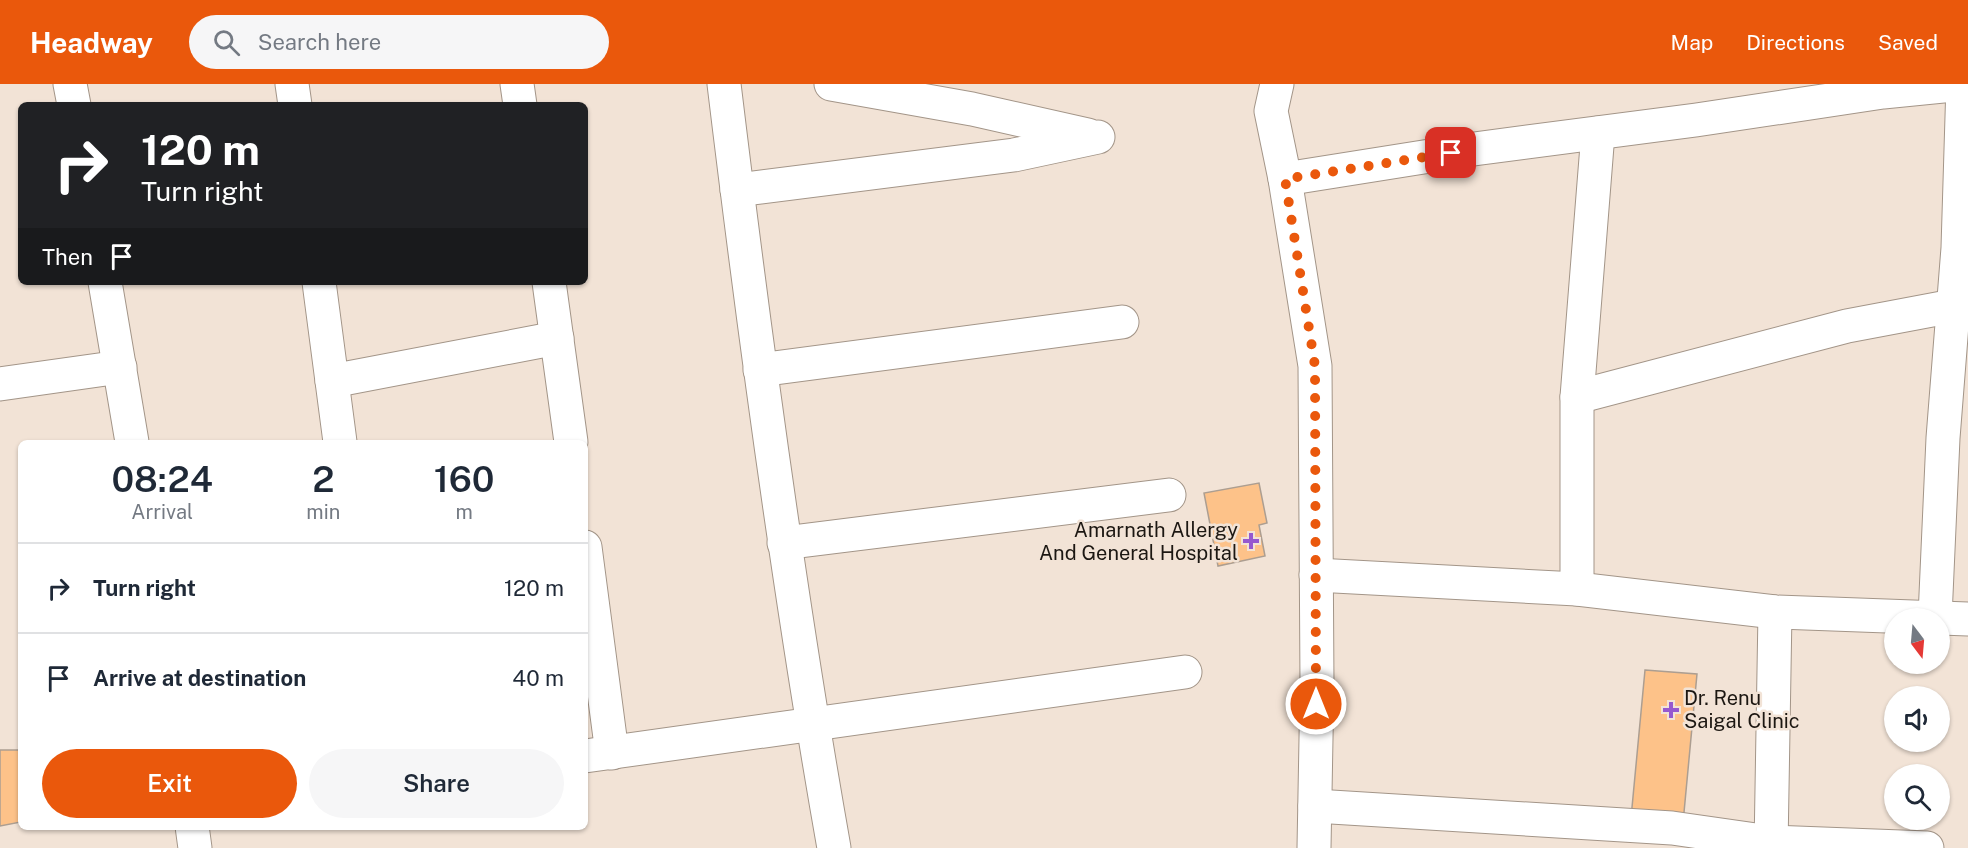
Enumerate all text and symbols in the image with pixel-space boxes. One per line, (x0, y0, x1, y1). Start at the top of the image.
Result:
search box (189, 15, 609, 69)
text: Headway (30, 26, 153, 59)
icon: search (210, 26, 243, 59)
text: Search here (258, 29, 381, 55)
text: Map (1671, 30, 1713, 55)
text: Directions (1746, 30, 1845, 55)
text: Saved (1878, 30, 1938, 55)
text: 120 m (141, 125, 260, 174)
icon: right (42, 126, 120, 204)
pin (1425, 127, 1476, 178)
icon: arrive (1434, 136, 1467, 169)
text: Turn right (141, 175, 264, 207)
icon: arrive (105, 240, 138, 273)
text: Then (42, 244, 93, 270)
text: 08:24 (111, 458, 213, 500)
text: 2 (312, 458, 334, 500)
text: 160 (434, 458, 494, 500)
text: Arrival (131, 500, 193, 524)
text: min (306, 500, 340, 524)
text: m (455, 500, 473, 524)
place label: Amarnath Allergy And General Hospital (1039, 518, 1238, 565)
marker: Amarnath Allergy And General Hospital (1242, 532, 1260, 550)
icon: right (42, 572, 75, 605)
text: Turn right (93, 575, 196, 601)
text: 120 m (504, 575, 564, 601)
north arrow (1884, 608, 1950, 674)
map controls (1884, 608, 1950, 830)
icon: arrive (42, 662, 75, 695)
text: Arrive at destination (93, 665, 306, 691)
text: 40 m (512, 665, 564, 691)
position arrow (1284, 672, 1348, 736)
place label: Dr. Renu Saigal Clinic (1684, 686, 1800, 733)
button: sound (1884, 686, 1950, 752)
marker: Dr. Renu Saigal Clinic (1662, 701, 1680, 719)
button: Exit (42, 749, 297, 818)
button: Share (309, 749, 564, 818)
button: search (1884, 764, 1950, 830)

